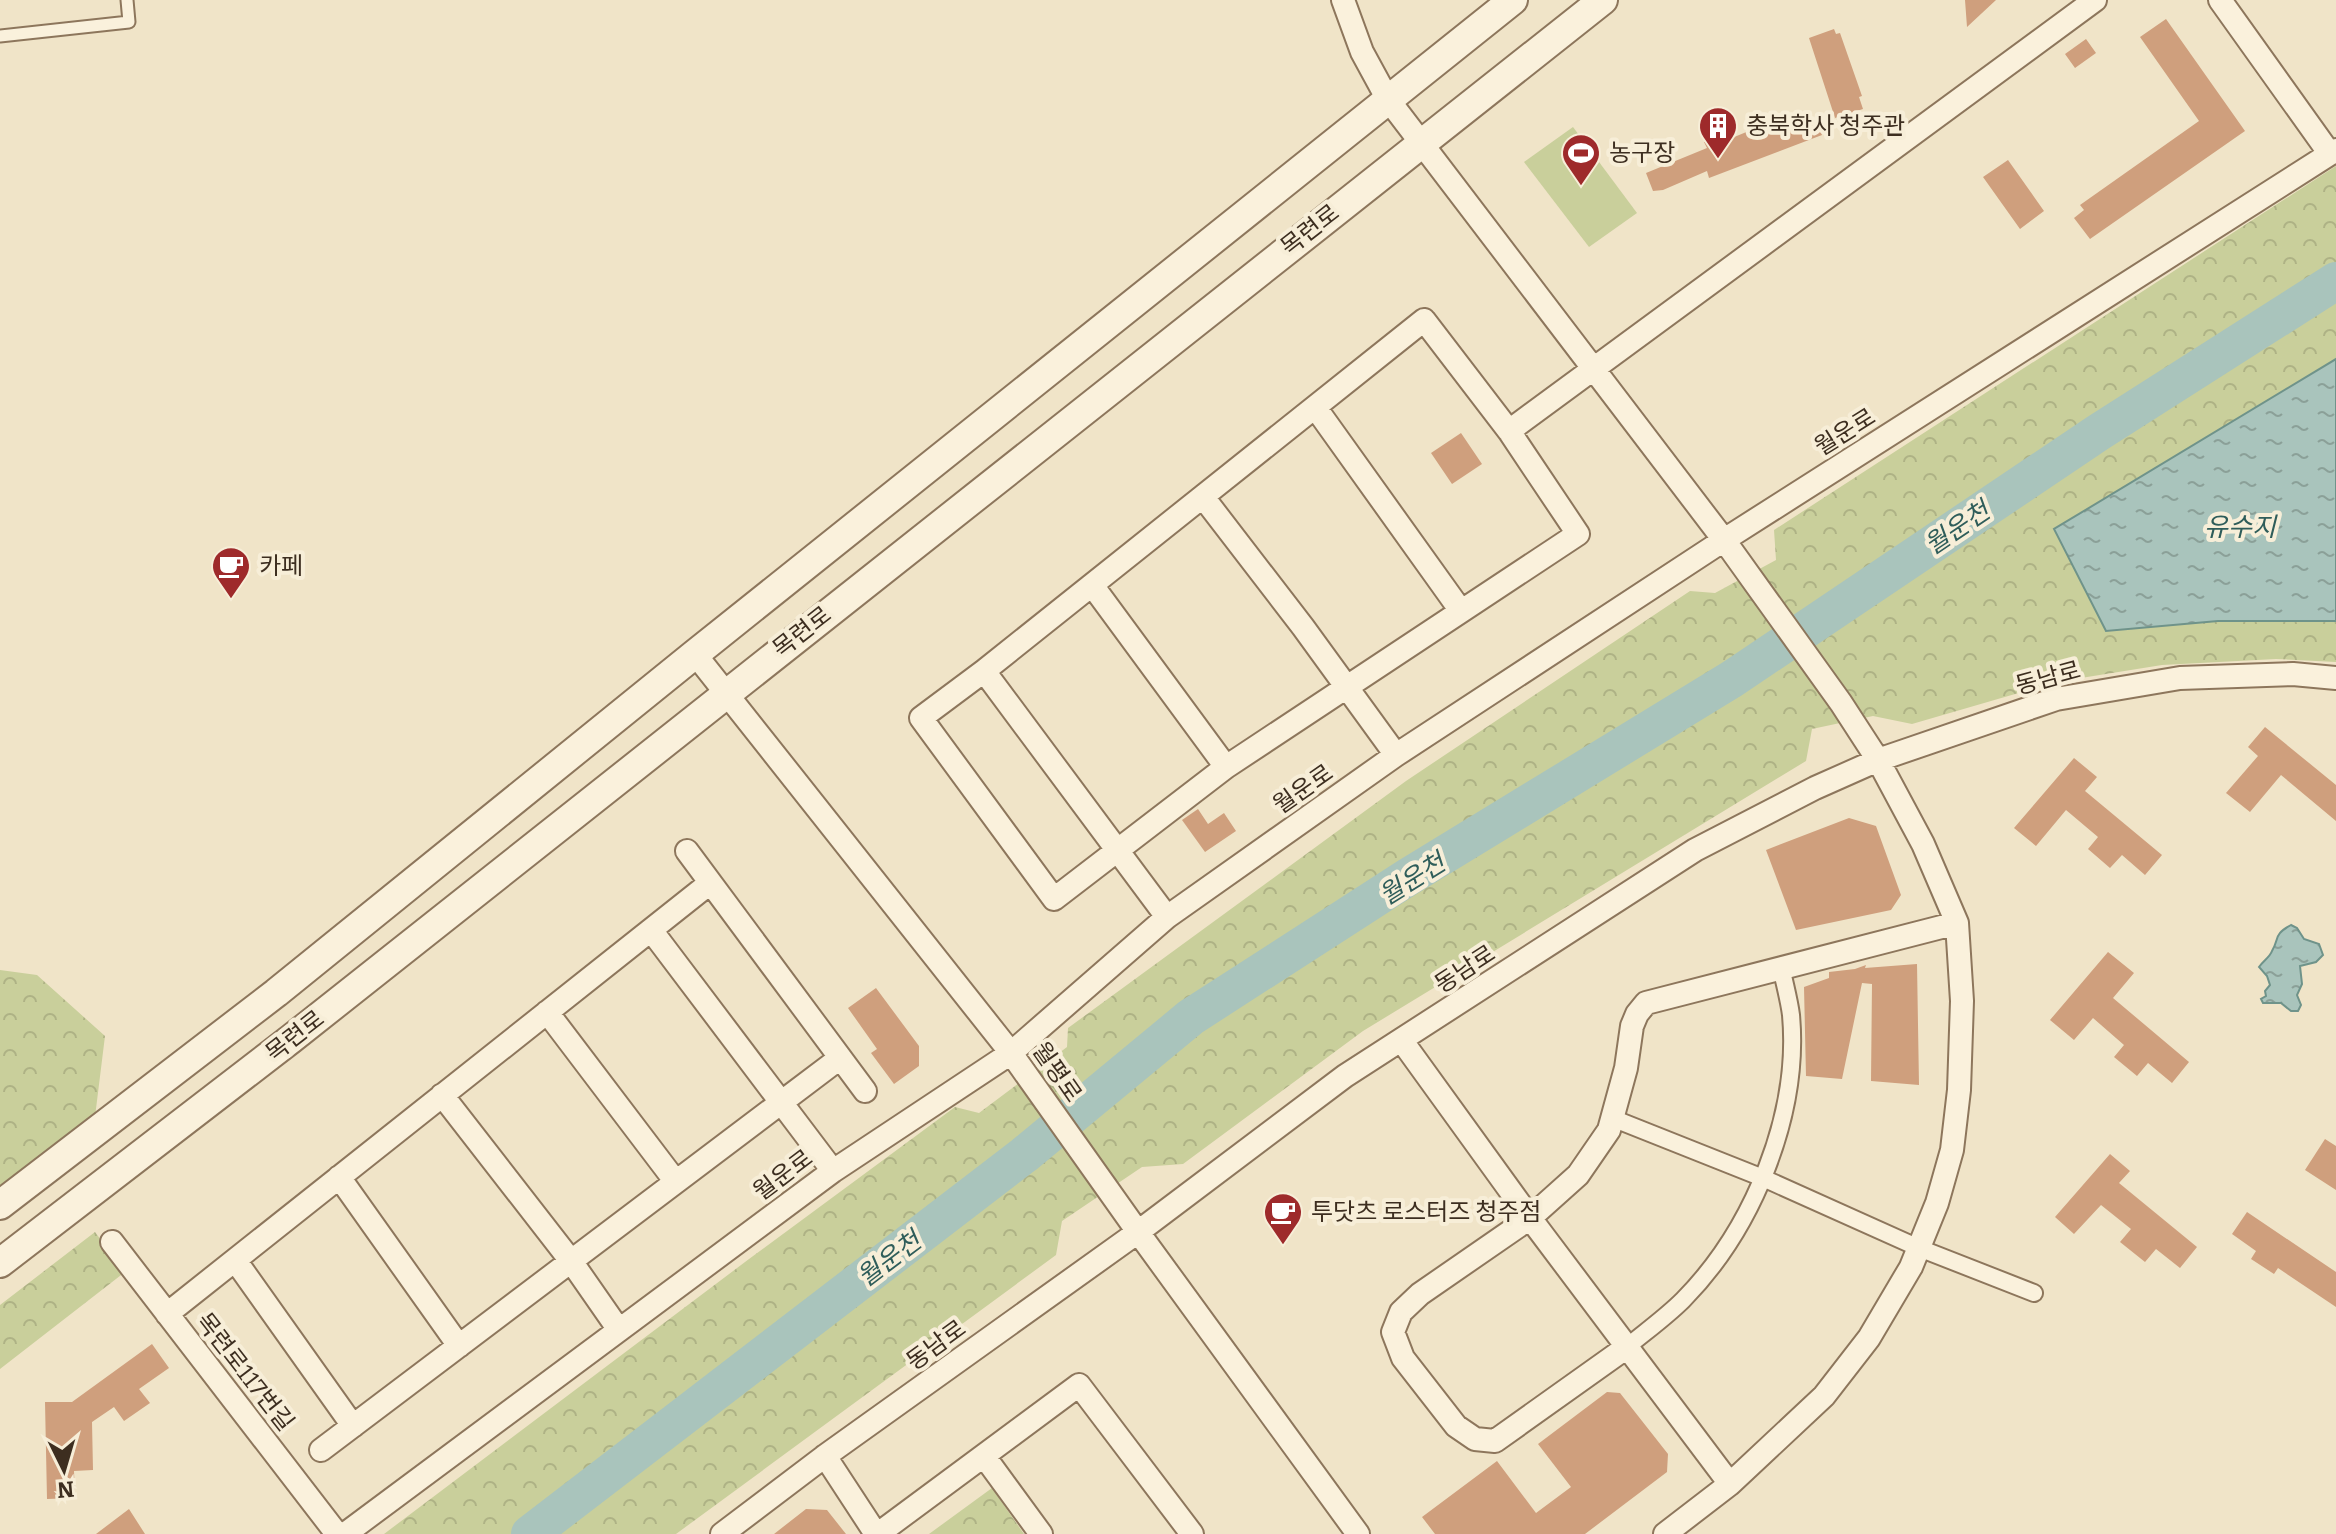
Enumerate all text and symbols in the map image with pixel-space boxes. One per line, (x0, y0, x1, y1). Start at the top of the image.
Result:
building icon: 충북학사 청주관 (1697, 105, 1739, 160)
place label: 충북학사 청주관 (1746, 112, 1905, 140)
sports icon: 농구장 (1560, 132, 1602, 187)
place label: 농구장 (1609, 139, 1675, 167)
street label: 목련로 (1275, 199, 1345, 261)
street label: 월운로 (1809, 403, 1881, 461)
water label: 월운천 (1919, 494, 1998, 561)
water label: 유수지 (2204, 512, 2278, 543)
cafe icon: 카페 (210, 545, 252, 600)
place label: 카페 (259, 552, 303, 580)
street label: 목련로 (767, 601, 837, 663)
street label: 동남로 (2012, 656, 2084, 700)
street label: 월운로 (1268, 759, 1338, 819)
water label: 월운천 (1374, 846, 1454, 912)
street label: 동남로 (1430, 939, 1500, 999)
street label: 목련로 (260, 1005, 330, 1067)
street label: 월평로 (1027, 1037, 1087, 1107)
street label: 월운로 (748, 1144, 818, 1206)
cafe icon: 투닷츠 로스터즈 청주점 (1262, 1191, 1304, 1246)
place label: 투닷츠 로스터즈 청주점 (1311, 1198, 1541, 1226)
water label: 월운천 (851, 1224, 930, 1293)
street label: 목련로117번길 (190, 1308, 300, 1436)
street label: 동남로 (901, 1314, 971, 1376)
north arrow (24, 1430, 104, 1510)
text: N (56, 1475, 75, 1504)

